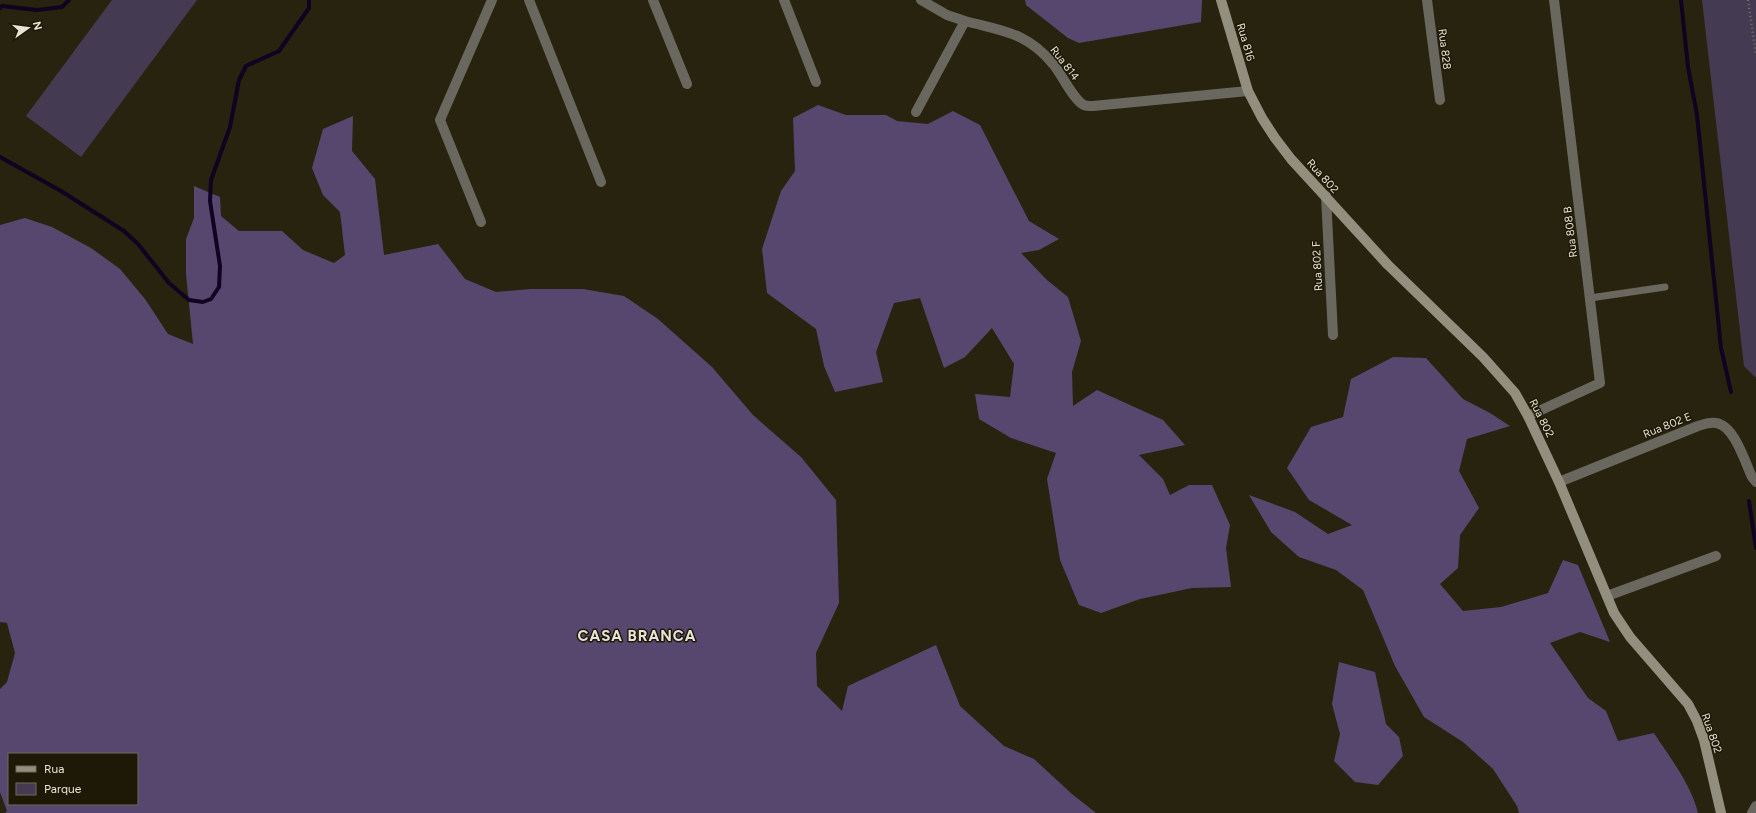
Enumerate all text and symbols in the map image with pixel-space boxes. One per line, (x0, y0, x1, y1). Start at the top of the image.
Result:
north arrow (8, 8, 48, 48)
text: N (30, 20, 45, 31)
street label: Rua 816 (1234, 22, 1257, 63)
street label: Rua 828 (1436, 28, 1453, 70)
street label: Rua 814 (1047, 44, 1082, 83)
street label: Rua 802 (1304, 157, 1341, 196)
street label: Rua 808 B (1561, 205, 1580, 258)
street label: Rua 802 F (1310, 241, 1325, 291)
street label: Rua 802 (1526, 397, 1557, 440)
street label: Rua 802 E (1641, 410, 1693, 441)
district label: CASA BRANCA (578, 627, 696, 645)
street label: Rua 802 (1699, 712, 1724, 755)
legend (8, 753, 138, 805)
text: Rua (44, 762, 64, 776)
text: Parque (44, 782, 82, 796)

